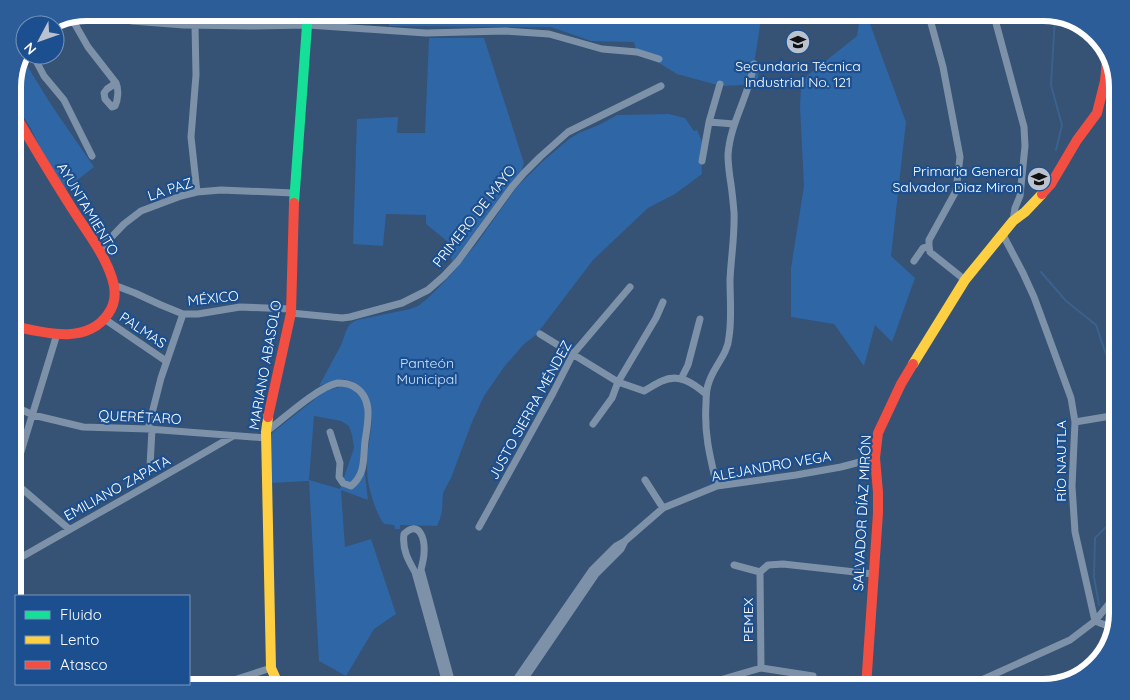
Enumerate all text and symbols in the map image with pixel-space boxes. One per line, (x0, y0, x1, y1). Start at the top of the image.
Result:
north arrow (15, 15, 65, 65)
school or university icon: Secundaria Técnica Industrial No. 121 (785, 29, 811, 55)
text: N (20, 39, 40, 58)
place label: Secundaria Técnica Industrial No. 121 (735, 57, 861, 91)
street label: AYUNTAMIENTO (53, 159, 123, 259)
street label: PRIMERO DE MAYO (429, 161, 520, 271)
place label: Primaria General Salvador Diaz Miron (892, 162, 1022, 196)
school or university icon: Primaria General Salvador Diaz Miron (1026, 166, 1052, 192)
street label: LA PAZ (145, 173, 195, 205)
street label: MÉXICO (187, 286, 240, 310)
street label: MARIANO ABASOLO (245, 299, 285, 431)
street label: PALMAS (116, 308, 170, 352)
street label: JUSTO SIERRA MÉNDEZ (484, 337, 576, 483)
park label: Panteón Municipal (396, 354, 458, 388)
street label: QUERÉTARO (98, 406, 182, 428)
street label: RÍO NAUTLA (1052, 420, 1070, 502)
street label: SALVADOR DÍAZ MIRÓN (849, 434, 875, 592)
street label: ALEJANDRO VEGA (710, 447, 832, 485)
street label: EMILIANO ZAPATA (61, 451, 173, 525)
legend (15, 595, 190, 685)
street label: PEMEX (739, 597, 757, 642)
text: Fluido (60, 605, 102, 624)
text: Lento (60, 630, 99, 649)
text: Atasco (60, 655, 108, 674)

